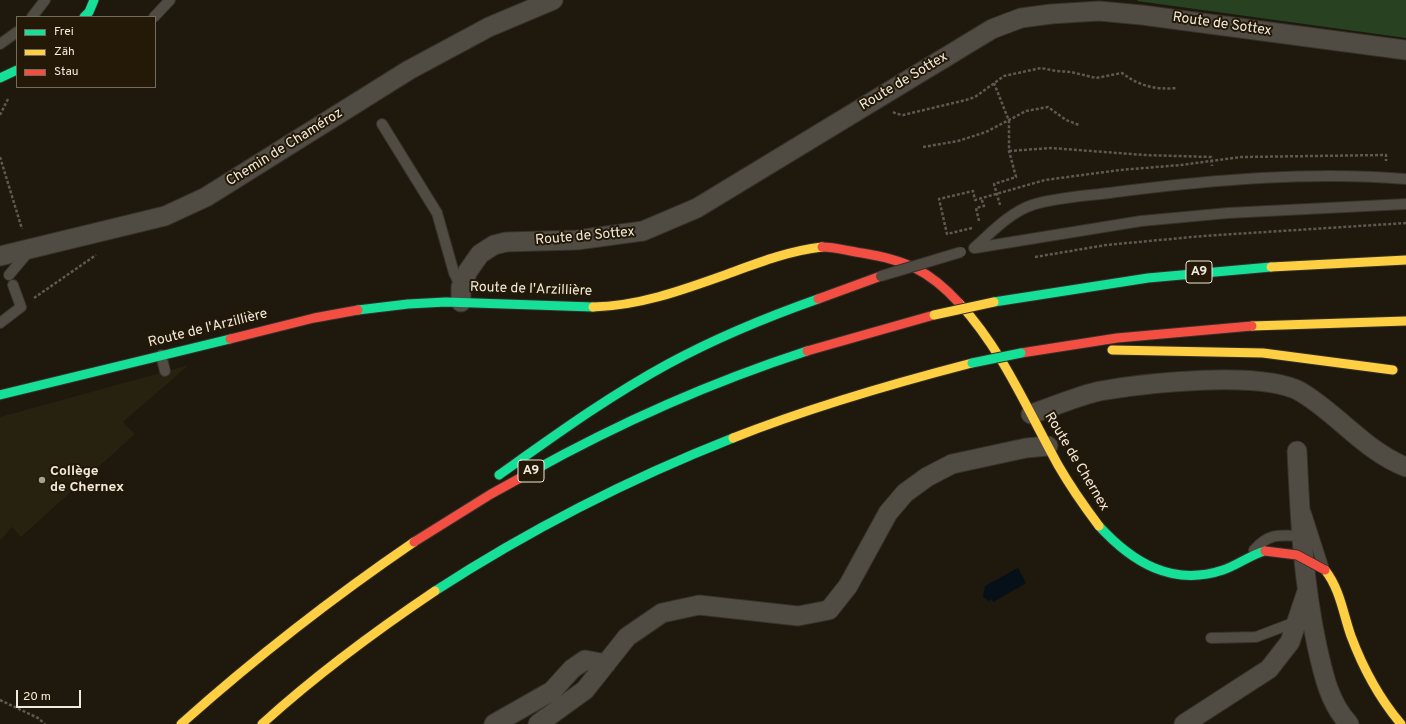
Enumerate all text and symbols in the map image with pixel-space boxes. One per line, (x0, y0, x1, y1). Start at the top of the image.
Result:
street label: Route de Sottex (1171, 10, 1273, 40)
legend (16, 16, 156, 88)
text: Frei (54, 24, 74, 40)
text: Zäh (54, 44, 75, 60)
street label: Route de Sottex (857, 49, 951, 115)
text: Stau (54, 64, 79, 80)
street label: Chemin de Chaméroz (224, 105, 346, 191)
street label: Route de Sottex (535, 224, 635, 250)
road number: A9 (1186, 261, 1212, 283)
street label: Route de l'Arzillière (470, 279, 592, 301)
street label: Route de l'Arzillière (147, 306, 269, 352)
street label: Route de Chernex (1040, 410, 1112, 514)
road number: A9 (518, 460, 544, 482)
place label: Collège de Chernex (50, 464, 124, 496)
marker: Collège de Chernex (37, 475, 47, 485)
scale bar (18, 682, 83, 708)
text: 20 m (23, 689, 51, 705)

